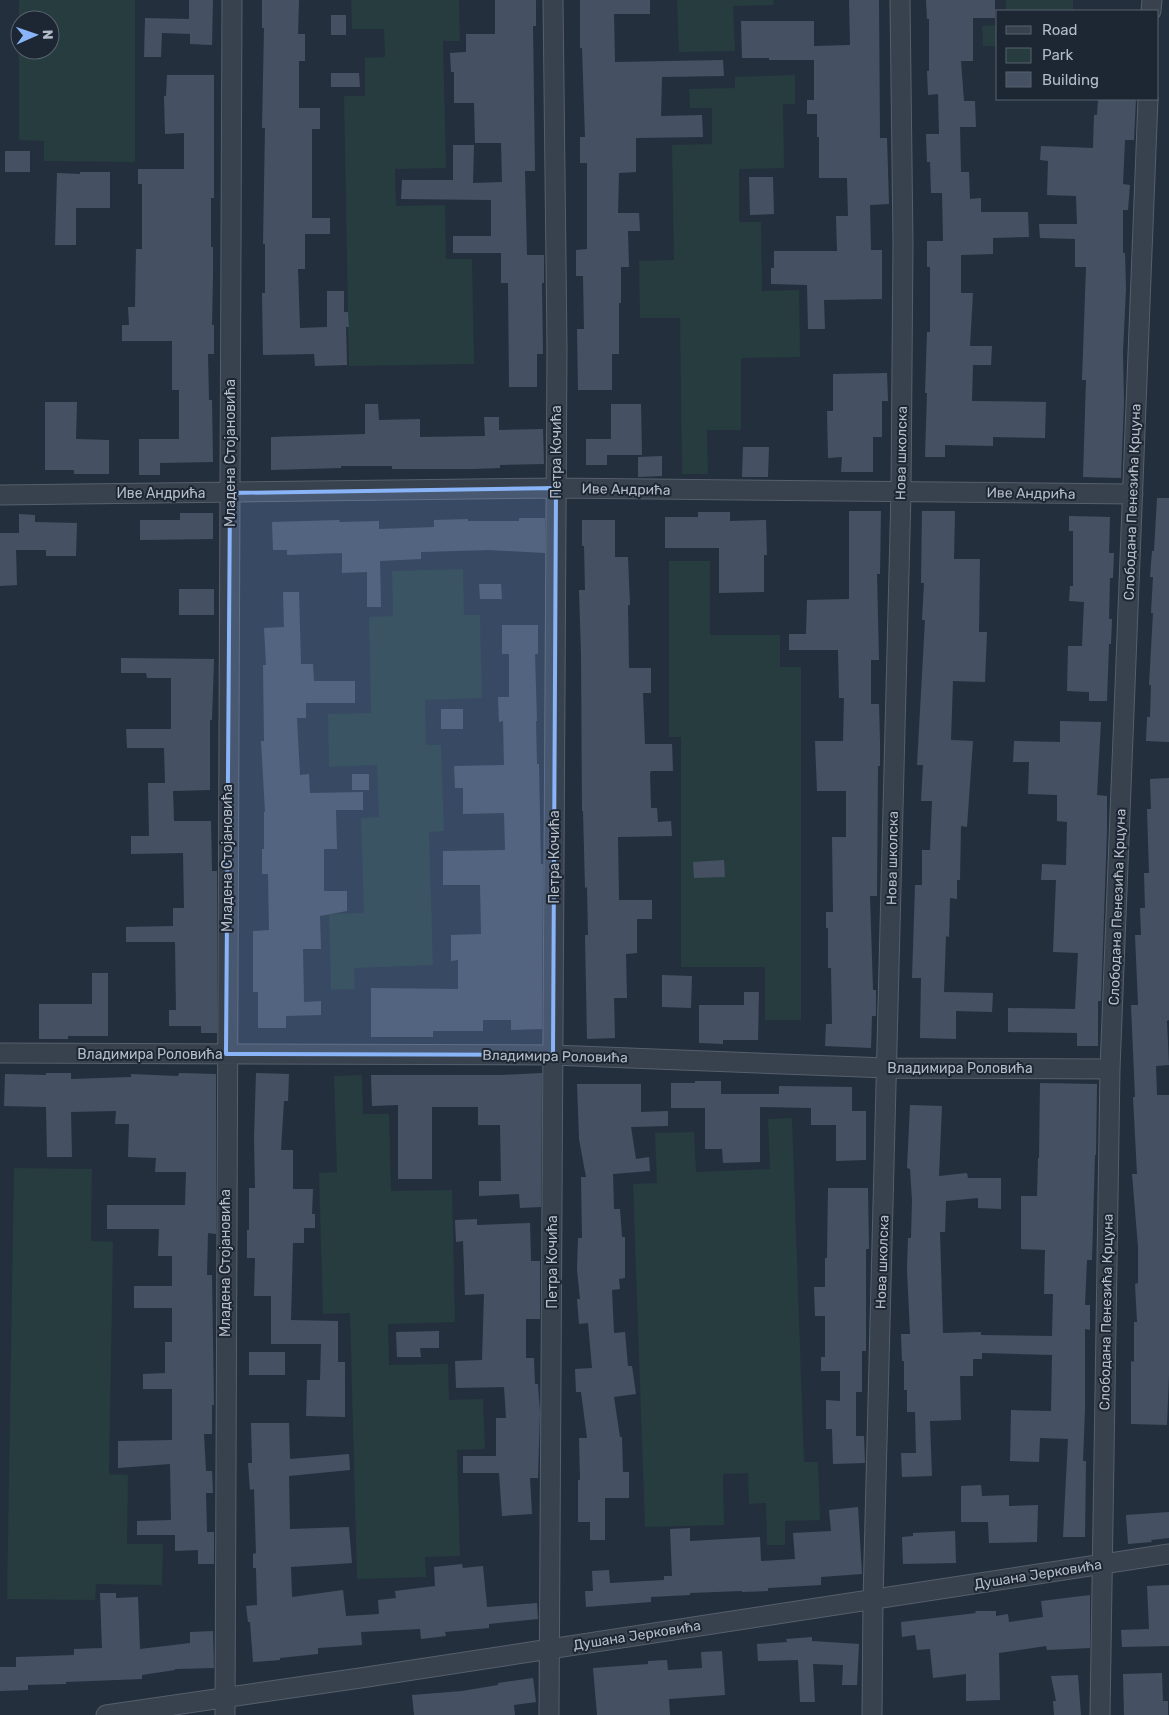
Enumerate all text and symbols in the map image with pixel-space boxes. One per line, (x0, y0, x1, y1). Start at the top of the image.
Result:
north arrow (10, 10, 60, 60)
legend (996, 10, 1159, 100)
text: Road (1042, 21, 1078, 39)
text: N (39, 29, 56, 40)
text: Park (1042, 46, 1073, 64)
text: Building (1042, 71, 1099, 89)
street label: Младена Стојановића (222, 379, 239, 527)
street label: Слободана Пенезића Крцуна (1121, 403, 1144, 601)
street label: Петра Кочића (548, 405, 565, 499)
street label: Нова школска (892, 406, 911, 500)
street label: Иве Андрића (581, 480, 671, 499)
street label: Иве Андрића (986, 484, 1076, 503)
street label: Иве Андрића (116, 485, 206, 502)
street label: Младена Стојановића (219, 784, 236, 932)
street label: Слободана Пенезића Крцуна (1106, 808, 1129, 1006)
street label: Петра Кочића (546, 810, 563, 904)
street label: Нова школска (883, 811, 902, 905)
street label: Владимира Роловића (77, 1046, 223, 1063)
street label: Владимира Роловића (482, 1047, 628, 1066)
street label: Владимира Роловића (887, 1060, 1033, 1077)
street label: Младена Стојановића (217, 1189, 234, 1337)
street label: Слободана Пенезића Крцуна (1096, 1213, 1117, 1411)
street label: Петра Кочића (544, 1215, 561, 1309)
street label: Нова школска (872, 1215, 893, 1309)
street label: Душана Јерковића (973, 1556, 1103, 1593)
street label: Душана Јерковића (572, 1617, 702, 1654)

